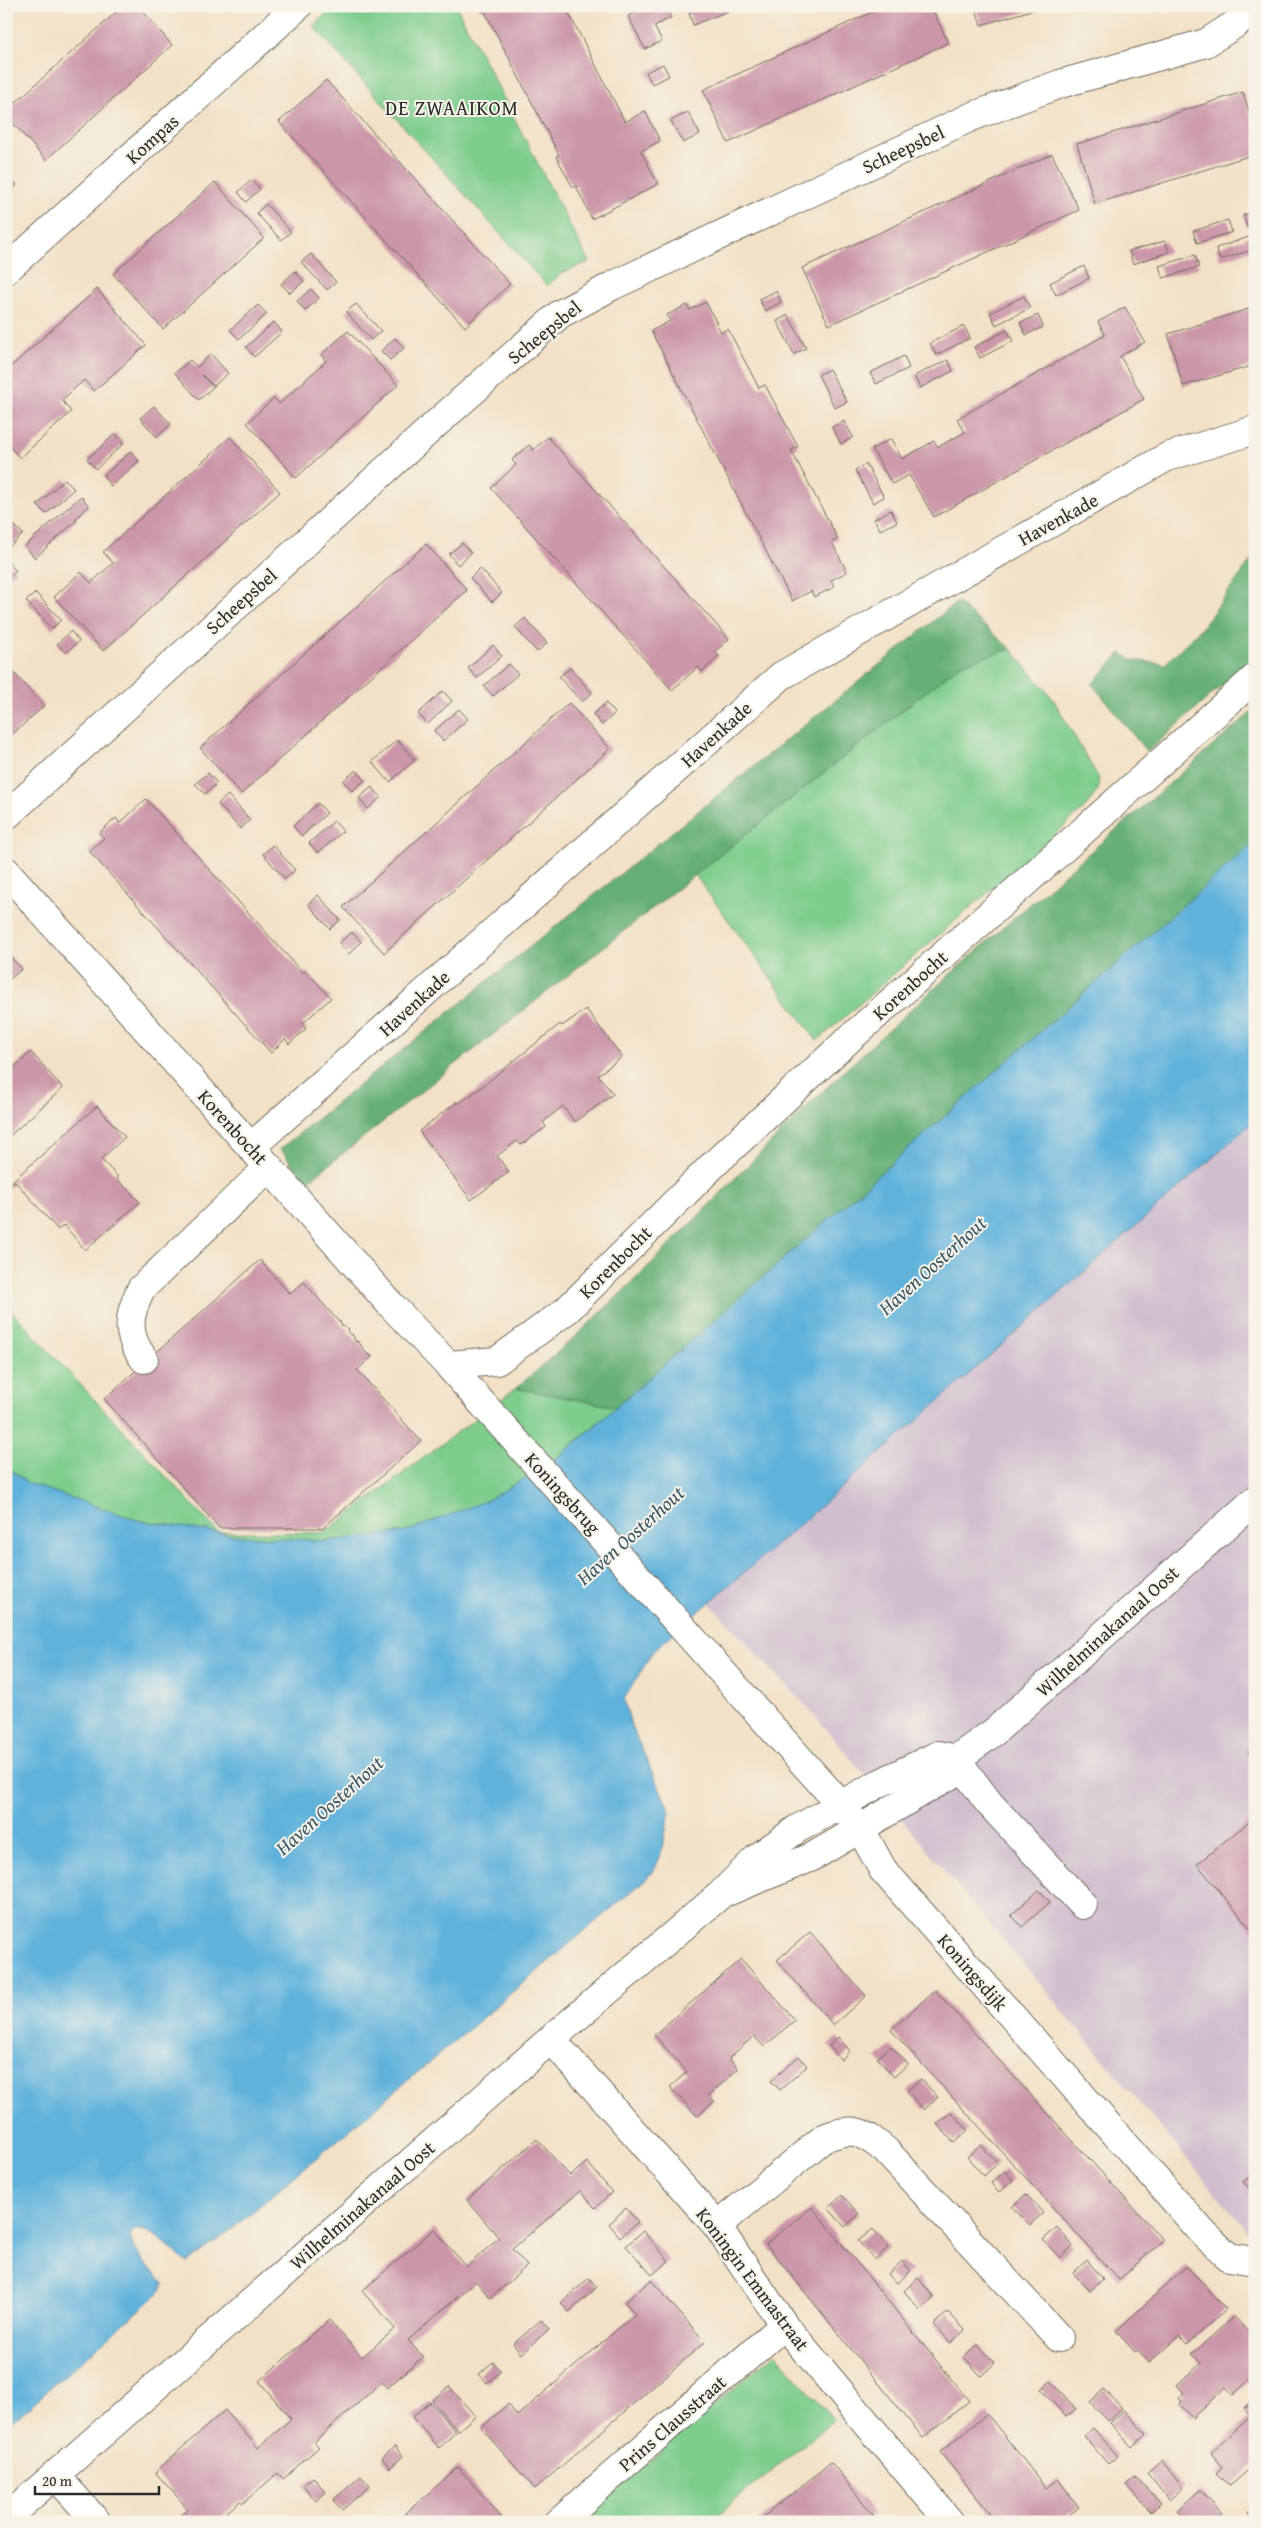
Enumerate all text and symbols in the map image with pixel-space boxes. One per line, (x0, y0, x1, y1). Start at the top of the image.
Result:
district label: DE ZWAAIKOM (385, 93, 519, 122)
street label: Kompas (119, 107, 185, 171)
street label: Scheepsbel (857, 118, 949, 180)
street label: Scheepsbel (501, 293, 587, 371)
street label: Havenkade (1013, 485, 1103, 552)
street label: Scheepsbel (199, 561, 283, 641)
street label: Havenkade (674, 694, 758, 774)
street label: Korenbocht (866, 943, 954, 1027)
street label: Havenkade (372, 963, 456, 1043)
street label: Korenbocht (191, 1083, 275, 1171)
water label: Haven Oosterhout (871, 1208, 993, 1322)
street label: Korenbocht (572, 1219, 658, 1305)
street label: Koningsbrug (518, 1446, 608, 1541)
water label: Haven Oosterhout (569, 1478, 691, 1592)
street label: Wilhelminakanaal Oost (1029, 1559, 1185, 1703)
water label: Haven Oosterhout (268, 1748, 390, 1862)
street label: Koningsdijk (931, 1927, 1015, 2017)
street label: Wilhelminakanaal Oost (283, 2134, 441, 2276)
street label: Koningin Emmastraat (690, 2201, 817, 2357)
street label: Prins Clausstraat (612, 2368, 732, 2478)
scale bar (35, 2463, 159, 2495)
text: 20 m (42, 2470, 73, 2491)

